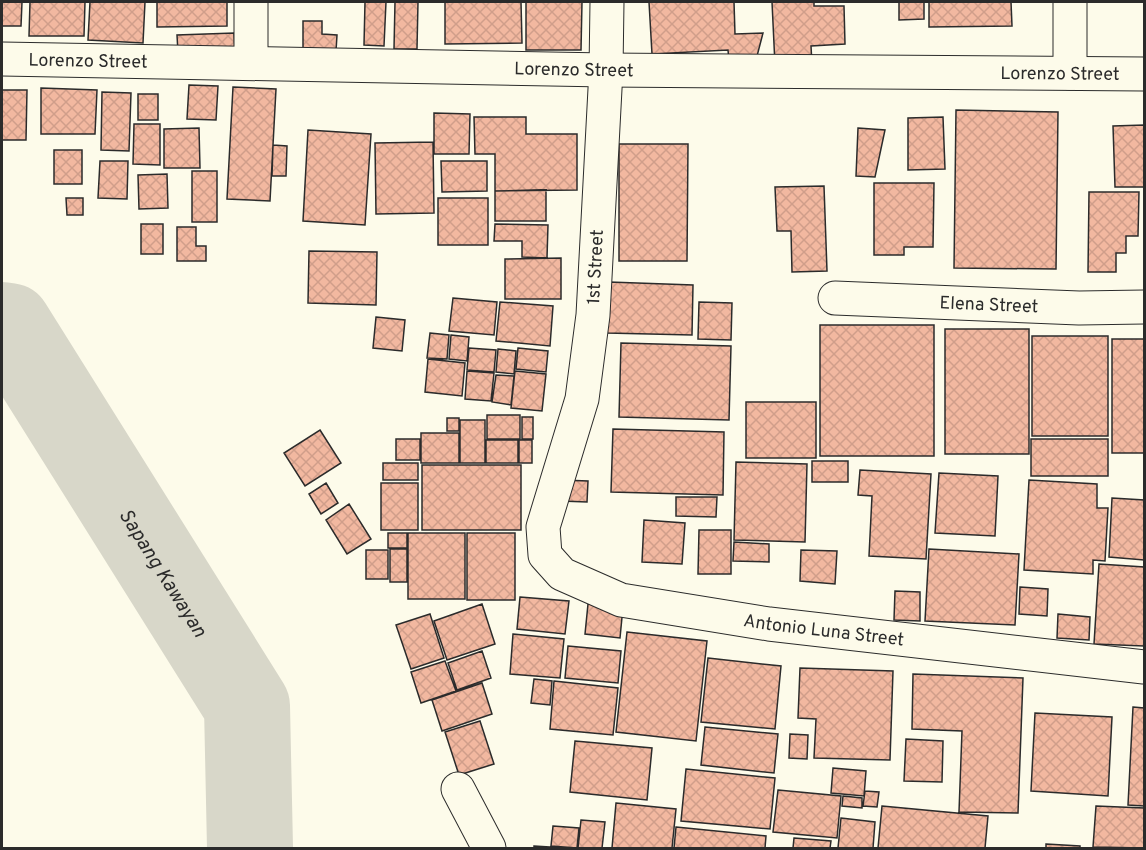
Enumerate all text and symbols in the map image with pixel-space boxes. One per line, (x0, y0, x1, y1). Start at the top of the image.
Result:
street label: Lorenzo Street (28, 49, 148, 75)
street label: Lorenzo Street (514, 58, 634, 83)
street label: Lorenzo Street (1000, 63, 1120, 87)
street label: 1st Street (583, 229, 610, 305)
street label: Elena Street (939, 292, 1039, 319)
water label: Sapang Kawayan (112, 505, 212, 643)
street label: Antonio Luna Street (742, 610, 905, 652)

